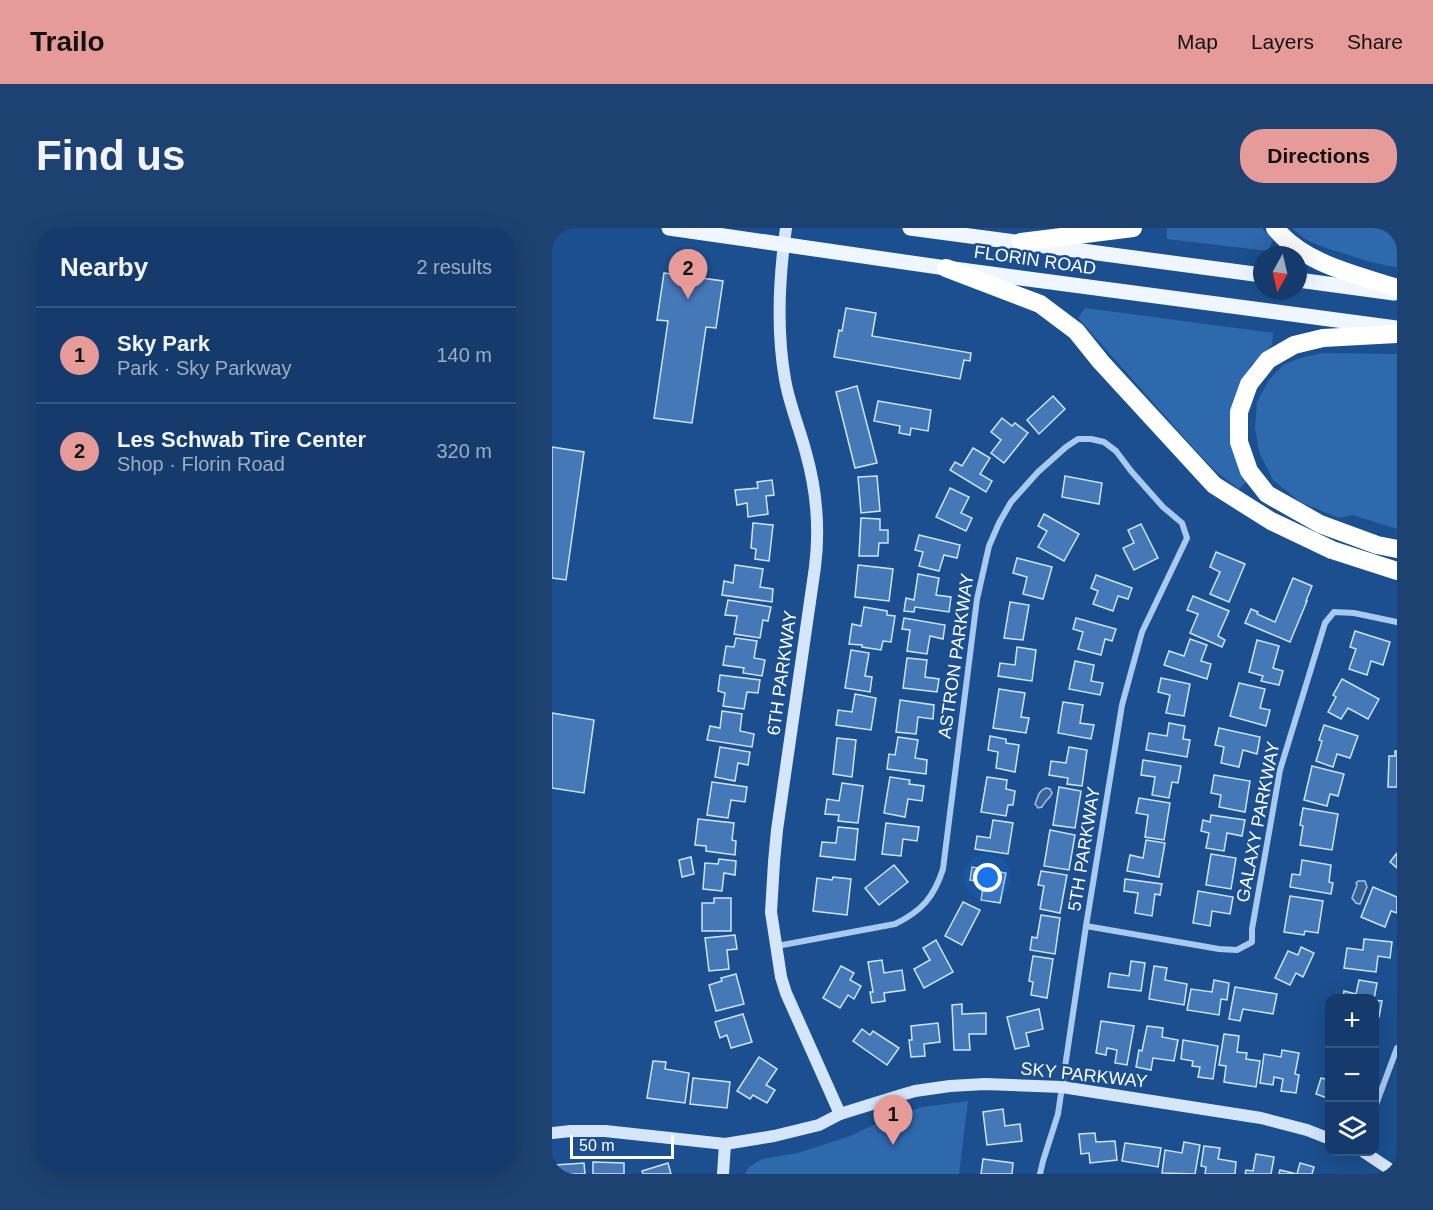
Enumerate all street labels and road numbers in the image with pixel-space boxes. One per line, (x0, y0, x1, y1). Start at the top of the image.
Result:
street label: FLORIN ROAD (973, 242, 1097, 278)
street label: ASTRON PARKWAY (934, 572, 978, 740)
street label: 6TH PARKWAY (763, 609, 801, 737)
street label: GALAXY PARKWAY (1233, 740, 1283, 904)
street label: 5TH PARKWAY (1064, 785, 1104, 913)
street label: SKY PARKWAY (1020, 1058, 1148, 1092)

